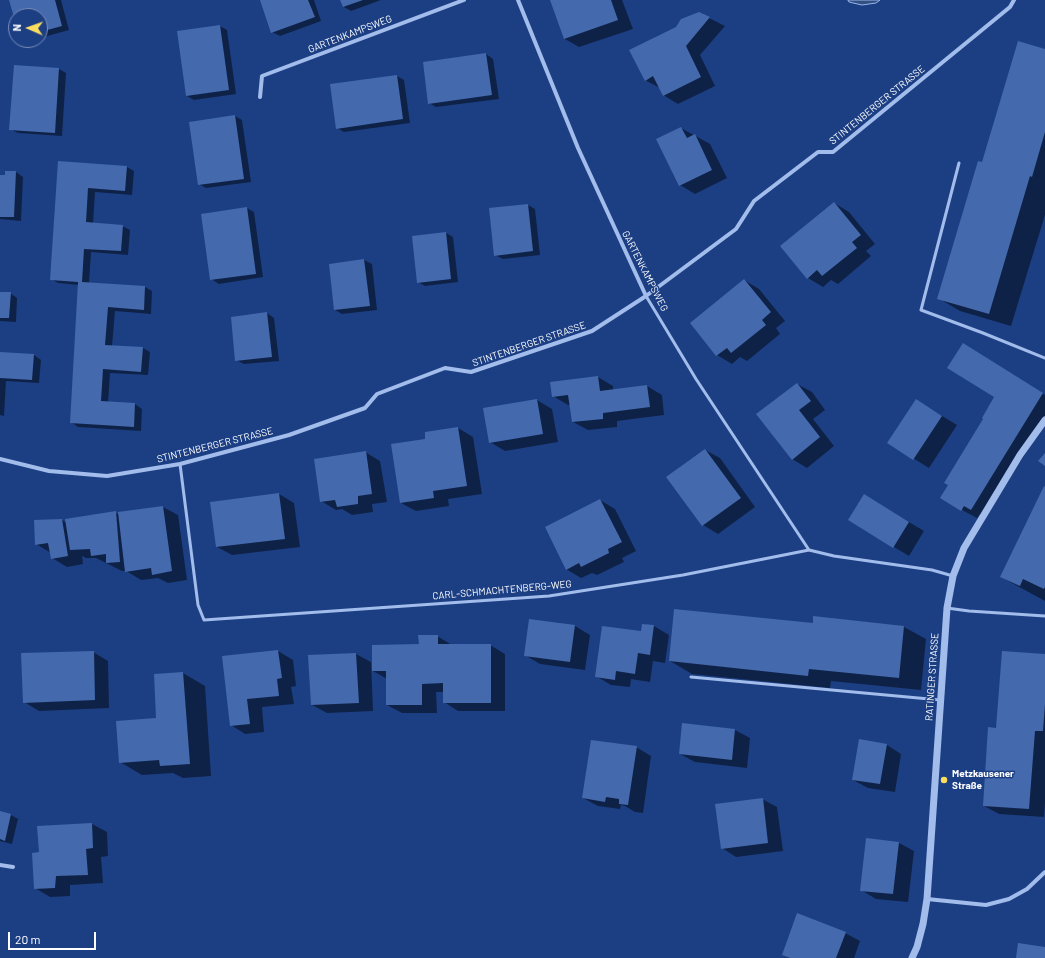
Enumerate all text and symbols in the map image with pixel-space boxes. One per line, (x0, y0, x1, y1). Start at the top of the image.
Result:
north arrow (8, 8, 48, 48)
street label: GARTENKAMPSWEG (306, 12, 394, 56)
text: N (10, 24, 23, 31)
street label: STINTENBERGER STRASSE (827, 63, 927, 147)
street label: GARTENKAMPSWEG (619, 229, 671, 313)
street label: STINTENBERGER STRASSE (471, 319, 587, 369)
street label: STINTENBERGER STRASSE (156, 425, 274, 465)
street label: CARL-SCHMACHTENBERG-WEG (432, 578, 572, 602)
street label: RATINGER STRASSE (923, 632, 941, 722)
place label: Metzkausener Straße (952, 768, 1014, 792)
marker: Metzkausener Straße (939, 775, 949, 785)
scale bar (10, 924, 98, 950)
text: 20 m (15, 932, 41, 946)

